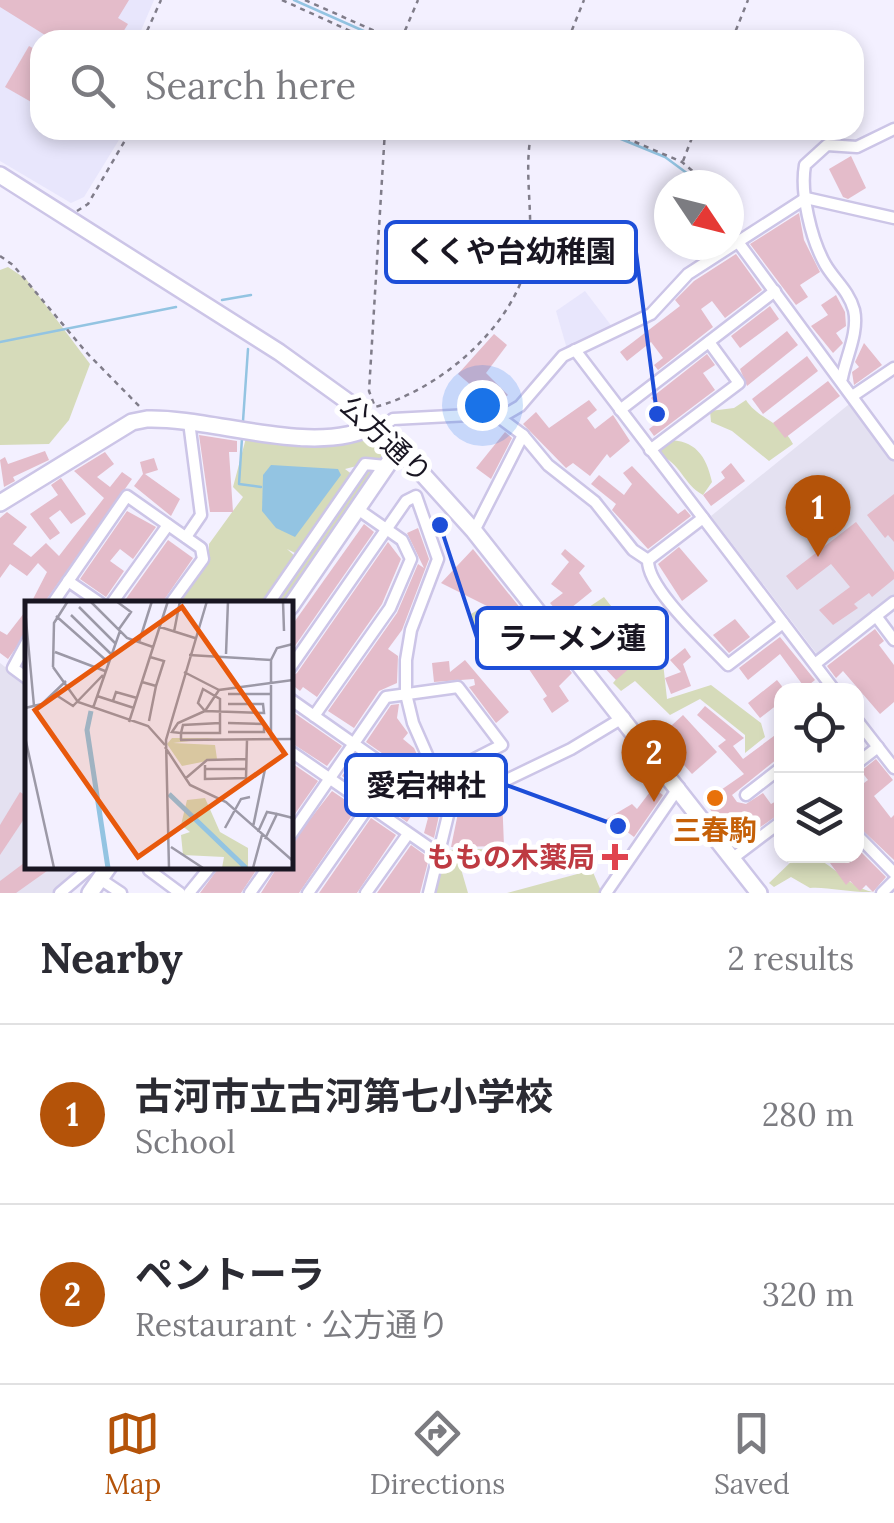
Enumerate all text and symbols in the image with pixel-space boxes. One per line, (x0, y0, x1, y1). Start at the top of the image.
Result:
search box (30, 30, 864, 140)
icon: search (65, 58, 120, 113)
text: Search here (145, 61, 356, 109)
north arrow (654, 170, 744, 260)
callout: くくや台幼稚園 (386, 222, 636, 282)
text: くくや台幼稚園 (406, 232, 616, 270)
your location (457, 380, 508, 431)
street label: 公方通り (333, 388, 439, 490)
pin: 1 (786, 474, 850, 557)
inset map (25, 601, 292, 868)
callout: ラーメン蓮 (477, 608, 667, 668)
text: ラーメン蓮 (498, 619, 646, 657)
map controls (774, 683, 864, 863)
button: locate (774, 683, 864, 773)
pin: 2 (622, 720, 686, 802)
callout: 愛宕神社 (346, 755, 506, 815)
text: 愛宕神社 (366, 766, 486, 804)
button: layers (774, 773, 864, 863)
marker: 三春駒 (704, 787, 726, 809)
place label: 三春駒 (673, 812, 757, 848)
place label: ももの木薬局 (427, 839, 595, 875)
marker: ももの木薬局 (604, 846, 626, 868)
text: Nearby (40, 931, 183, 985)
text: 2 results (728, 938, 854, 979)
text: 古河市立古河第七小学校 (135, 1072, 553, 1120)
text: 1 (66, 1094, 79, 1135)
text: 280 m (762, 1094, 854, 1135)
text: School (135, 1121, 235, 1162)
text: ペントーラ (135, 1250, 325, 1298)
text: 2 (64, 1274, 81, 1315)
text: 320 m (762, 1274, 854, 1315)
text: Restaurant · 公方通り (135, 1304, 449, 1345)
tab: Map (104, 1406, 161, 1502)
tab: Directions (370, 1406, 505, 1502)
tab: Saved (714, 1406, 790, 1502)

